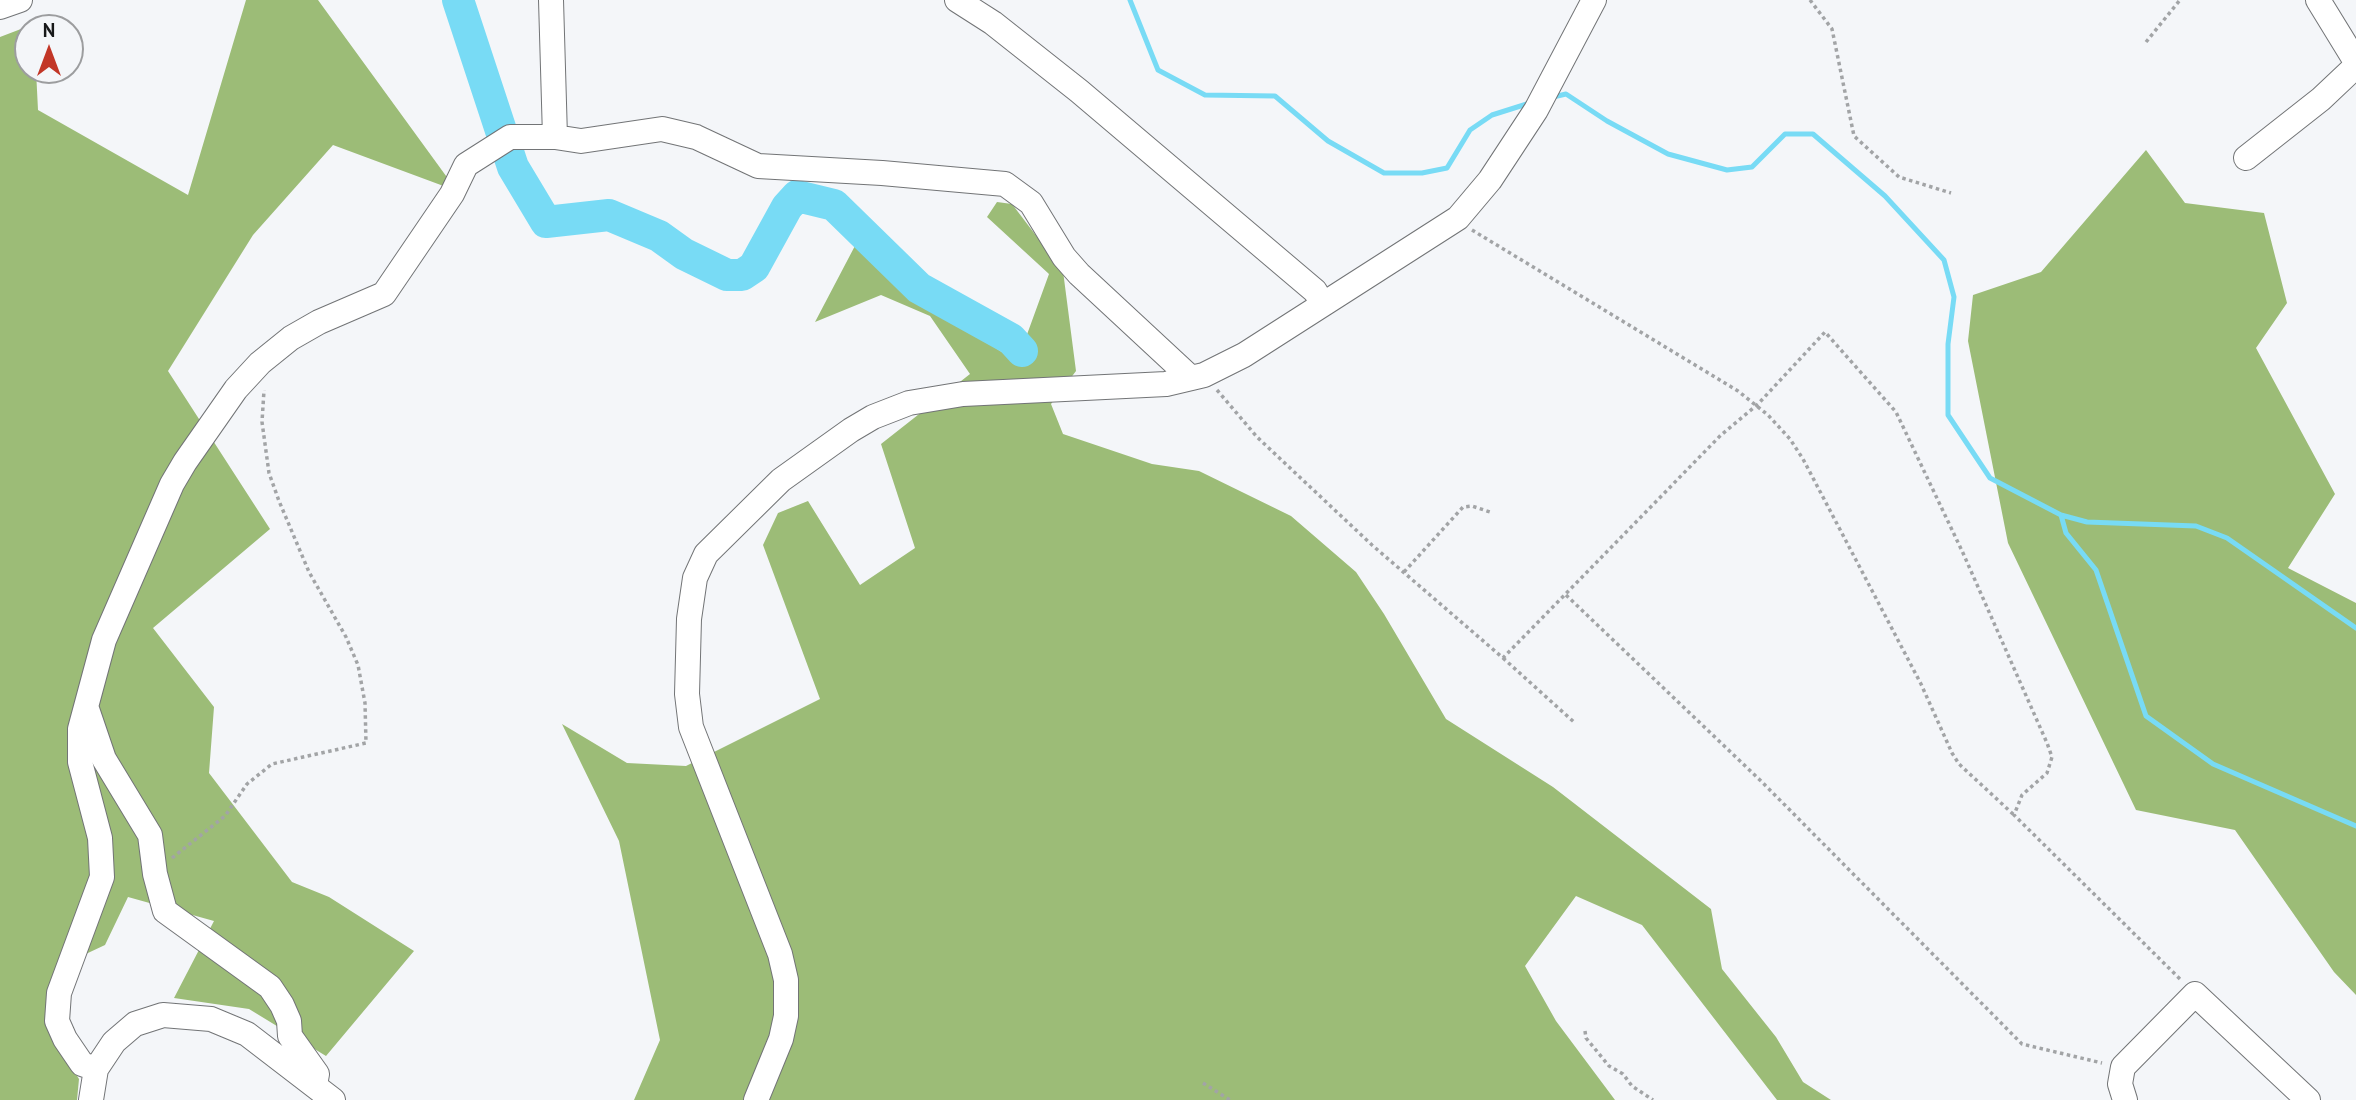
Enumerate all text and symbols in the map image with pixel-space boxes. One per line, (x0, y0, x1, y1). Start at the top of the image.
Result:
north arrow (14, 14, 84, 84)
text: N (43, 18, 55, 42)

